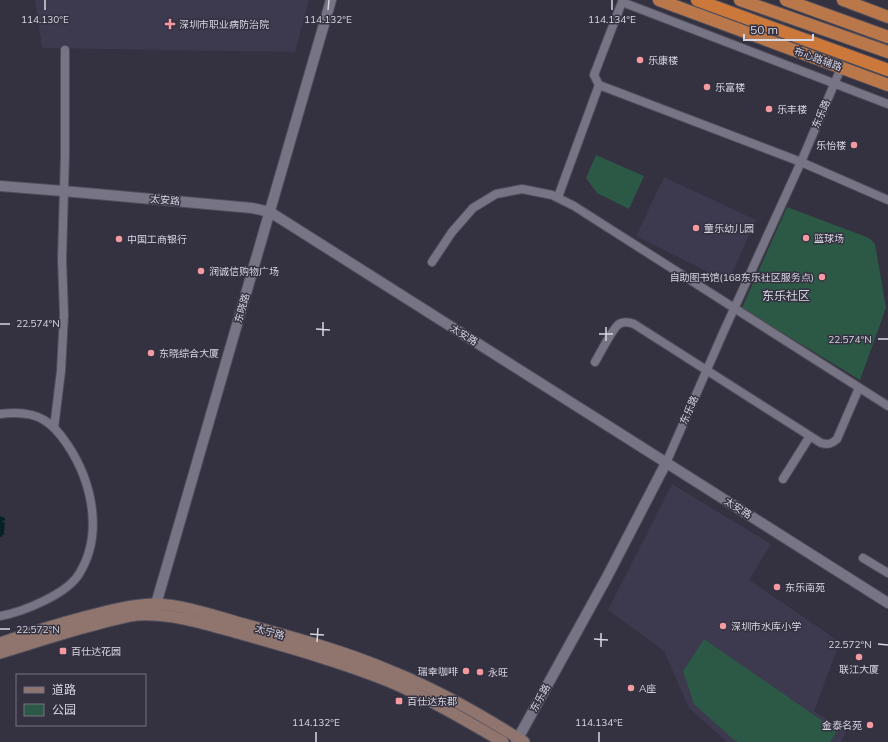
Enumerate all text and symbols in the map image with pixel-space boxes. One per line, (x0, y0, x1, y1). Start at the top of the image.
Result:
text: 114.130°E (21, 13, 69, 26)
text: 114.132°E (304, 13, 352, 26)
text: 114.134°E (588, 13, 636, 26)
scale bar (744, 16, 813, 42)
marker: 深圳市职业病防治院 (164, 18, 176, 30)
place label: 深圳市职业病防治院 (179, 18, 269, 31)
text: 50 m (750, 22, 778, 37)
street label: 布心路辅路 (792, 44, 844, 74)
place label: 乐康楼 (648, 54, 678, 67)
marker: 乐康楼 (635, 55, 645, 65)
place label: 乐富楼 (715, 81, 745, 94)
marker: 乐富楼 (702, 82, 712, 92)
street label: 东乐路 (809, 98, 833, 130)
place label: 乐丰楼 (777, 103, 807, 116)
marker: 乐丰楼 (764, 104, 774, 114)
place label: 乐怡楼 (816, 139, 846, 152)
marker: 乐怡楼 (849, 140, 859, 150)
street label: 太安路 (149, 192, 181, 208)
place label: 童乐幼儿园 (704, 222, 754, 235)
marker: 童乐幼儿园 (691, 223, 701, 233)
place label: 篮球场 (814, 232, 844, 245)
place label: 中国工商银行 (127, 233, 187, 246)
marker: 篮球场 (801, 233, 811, 243)
marker: 中国工商银行 (114, 234, 124, 244)
place label: 润诚信购物广场 (209, 265, 279, 278)
marker: 润诚信购物广场 (196, 266, 206, 276)
place label: 自助图书馆(168东乐社区服务点) (670, 271, 814, 284)
marker: 自助图书馆(168东乐社区服务点) (817, 272, 827, 282)
district label: 东乐社区 (762, 288, 810, 303)
street label: 东晓路 (232, 292, 252, 324)
text: 22.574°N (16, 317, 60, 330)
street label: 太安路 (448, 322, 480, 348)
text: 22.574°N (828, 333, 872, 346)
place label: 东晓综合大厦 (159, 347, 219, 360)
marker: 东晓综合大厦 (146, 348, 156, 358)
street label: 东乐路 (677, 394, 701, 426)
street label: 太安路 (722, 495, 754, 521)
place label: 东乐南苑 (785, 581, 825, 594)
marker: 东乐南苑 (772, 582, 782, 592)
place label: 深圳市水库小学 (731, 620, 801, 633)
marker: 深圳市水库小学 (718, 621, 728, 631)
street label: 太宁路 (254, 622, 286, 642)
text: 22.572°N (16, 623, 60, 636)
text: 22.572°N (828, 638, 872, 651)
place label: 百仕达花园 (71, 645, 121, 658)
marker: 百仕达花园 (58, 646, 68, 656)
marker: 联江大厦 (854, 652, 864, 662)
place label: 联江大厦 (839, 663, 879, 676)
place label: 瑞幸咖啡 (418, 665, 458, 678)
marker: 瑞幸咖啡 (461, 666, 471, 676)
place label: 永旺 (488, 666, 508, 679)
marker: 永旺 (475, 667, 485, 677)
legend (16, 674, 146, 726)
text: 道路 (52, 682, 76, 697)
street label: 东乐路 (527, 682, 553, 714)
place label: A座 (639, 682, 656, 695)
marker: A座 (626, 683, 636, 693)
place label: 百仕达东郡 (407, 695, 457, 708)
marker: 百仕达东郡 (394, 696, 404, 706)
text: 公园 (52, 702, 76, 717)
text: 114.132°E (292, 716, 340, 729)
text: 114.134°E (575, 716, 623, 729)
place label: 金泰名苑 (822, 719, 862, 732)
marker: 金泰名苑 (865, 720, 875, 730)

